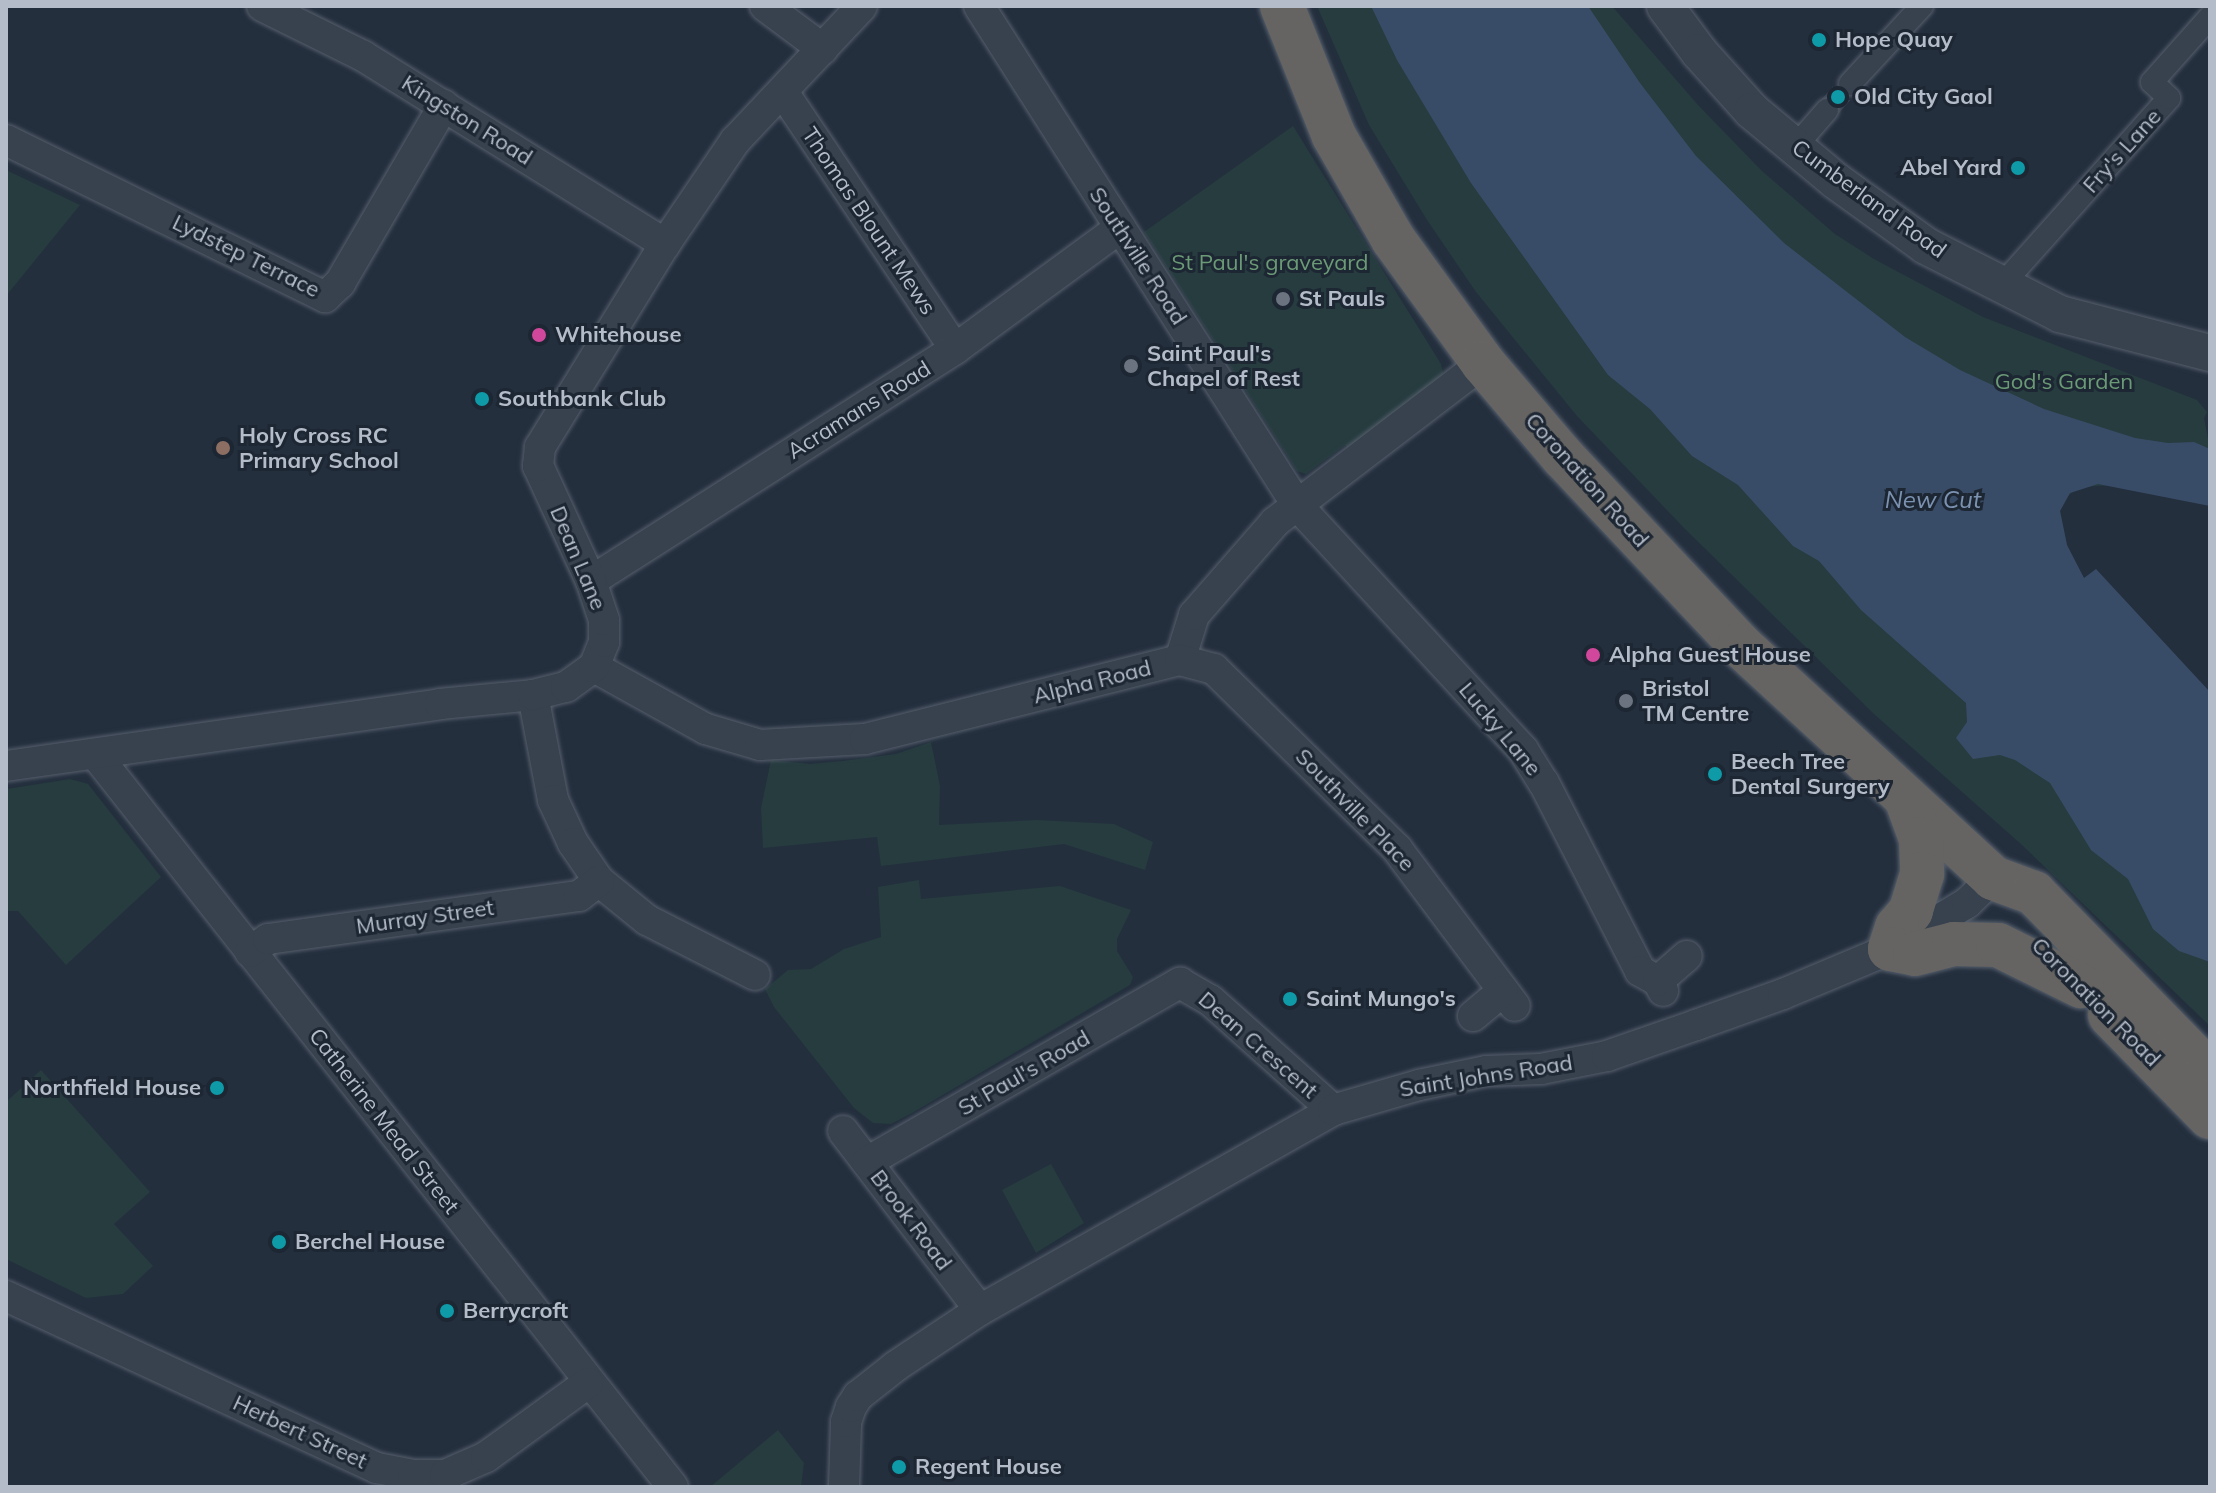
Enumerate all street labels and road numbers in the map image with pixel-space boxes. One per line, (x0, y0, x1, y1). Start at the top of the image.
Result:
street label: Kingston Road (397, 69, 537, 171)
street label: Fry's Lane (2077, 104, 2167, 198)
street label: Thomas Blount Mews (796, 122, 942, 320)
street label: Cumberland Road (1787, 134, 1951, 264)
street label: Southville Road (1084, 182, 1192, 330)
street label: Lydstep Terrace (168, 209, 324, 303)
street label: Acramans Road (782, 355, 936, 465)
street label: Coronation Road (1520, 407, 1654, 553)
street label: Dean Lane (544, 502, 612, 614)
street label: Alpha Road (1030, 655, 1154, 709)
street label: Lucky Lane (1453, 677, 1547, 781)
street label: Southville Place (1290, 743, 1420, 877)
street label: Murray Street (354, 894, 496, 940)
street label: Coronation Road (2026, 932, 2166, 1072)
street label: Dean Crescent (1193, 986, 1323, 1104)
street label: Catherine Mead Street (303, 1023, 465, 1219)
street label: St Paul's Road (954, 1025, 1094, 1121)
street label: Saint Johns Road (1398, 1049, 1574, 1103)
street label: Brook Road (865, 1165, 957, 1275)
street label: Herbert Street (229, 1389, 371, 1475)

